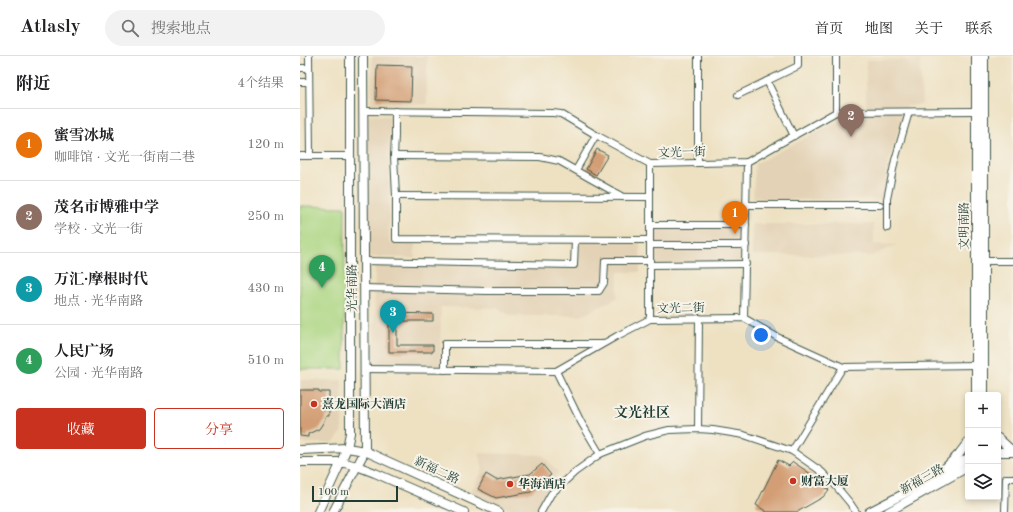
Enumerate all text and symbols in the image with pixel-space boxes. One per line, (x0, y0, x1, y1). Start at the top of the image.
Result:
search box (105, 10, 385, 46)
icon: search (119, 17, 141, 39)
text: Atlasly (20, 18, 81, 37)
text: 搜索地点 (151, 22, 211, 37)
text: 首页 (815, 22, 843, 36)
text: 地图 (865, 22, 893, 36)
text: 关于 (915, 22, 943, 36)
text: 联系 (965, 22, 993, 36)
text: 附近 (16, 76, 50, 93)
text: 4个结果 (237, 77, 284, 90)
pin: 2 (838, 104, 864, 137)
text: 蜜雪冰城 (54, 129, 114, 144)
text: 1 (25, 138, 33, 151)
text: 120 m (247, 138, 284, 151)
street label: 文光一街 (658, 145, 707, 159)
text: 咖啡馆 · 文光一街南二巷 (54, 151, 195, 164)
text: 茂名市博雅中学 (54, 201, 159, 216)
pin: 1 (722, 201, 748, 234)
street label: 文明南路 (957, 202, 971, 250)
text: 2 (25, 210, 33, 223)
text: 250 m (247, 210, 284, 223)
text: 学校 · 文光一街 (54, 223, 143, 236)
pin: 4 (309, 255, 335, 288)
street label: 光华南路 (345, 264, 359, 312)
text: 万汇·摩根时代 (54, 273, 148, 288)
text: 3 (25, 282, 33, 295)
text: 430 m (247, 282, 284, 295)
text: 地点 · 光华南路 (54, 295, 143, 308)
pin: 3 (380, 300, 406, 333)
street label: 文光二街 (657, 301, 706, 315)
your location (751, 325, 771, 345)
text: 人民广场 (54, 345, 114, 360)
text: 4 (25, 354, 33, 367)
text: 510 m (247, 354, 284, 367)
text: 公园 · 光华南路 (54, 367, 143, 380)
map controls (965, 392, 1001, 500)
button: + (965, 392, 1001, 428)
place label: 熹龙国际大酒店 (322, 397, 406, 411)
marker: 熹龙国际大酒店 (309, 399, 319, 409)
district label: 文光社区 (614, 405, 670, 420)
button: 收藏 (16, 408, 146, 449)
button: 分享 (154, 408, 284, 449)
button: − (965, 428, 1001, 464)
street label: 新福二路 (412, 454, 462, 486)
street label: 新福三路 (898, 461, 946, 497)
button: layers (965, 464, 1001, 500)
place label: 财富大厦 (801, 474, 849, 488)
marker: 财富大厦 (788, 476, 798, 486)
place label: 华海酒店 (518, 477, 566, 491)
marker: 华海酒店 (505, 479, 515, 489)
scale bar (312, 484, 398, 503)
text: 100 m (318, 487, 349, 498)

